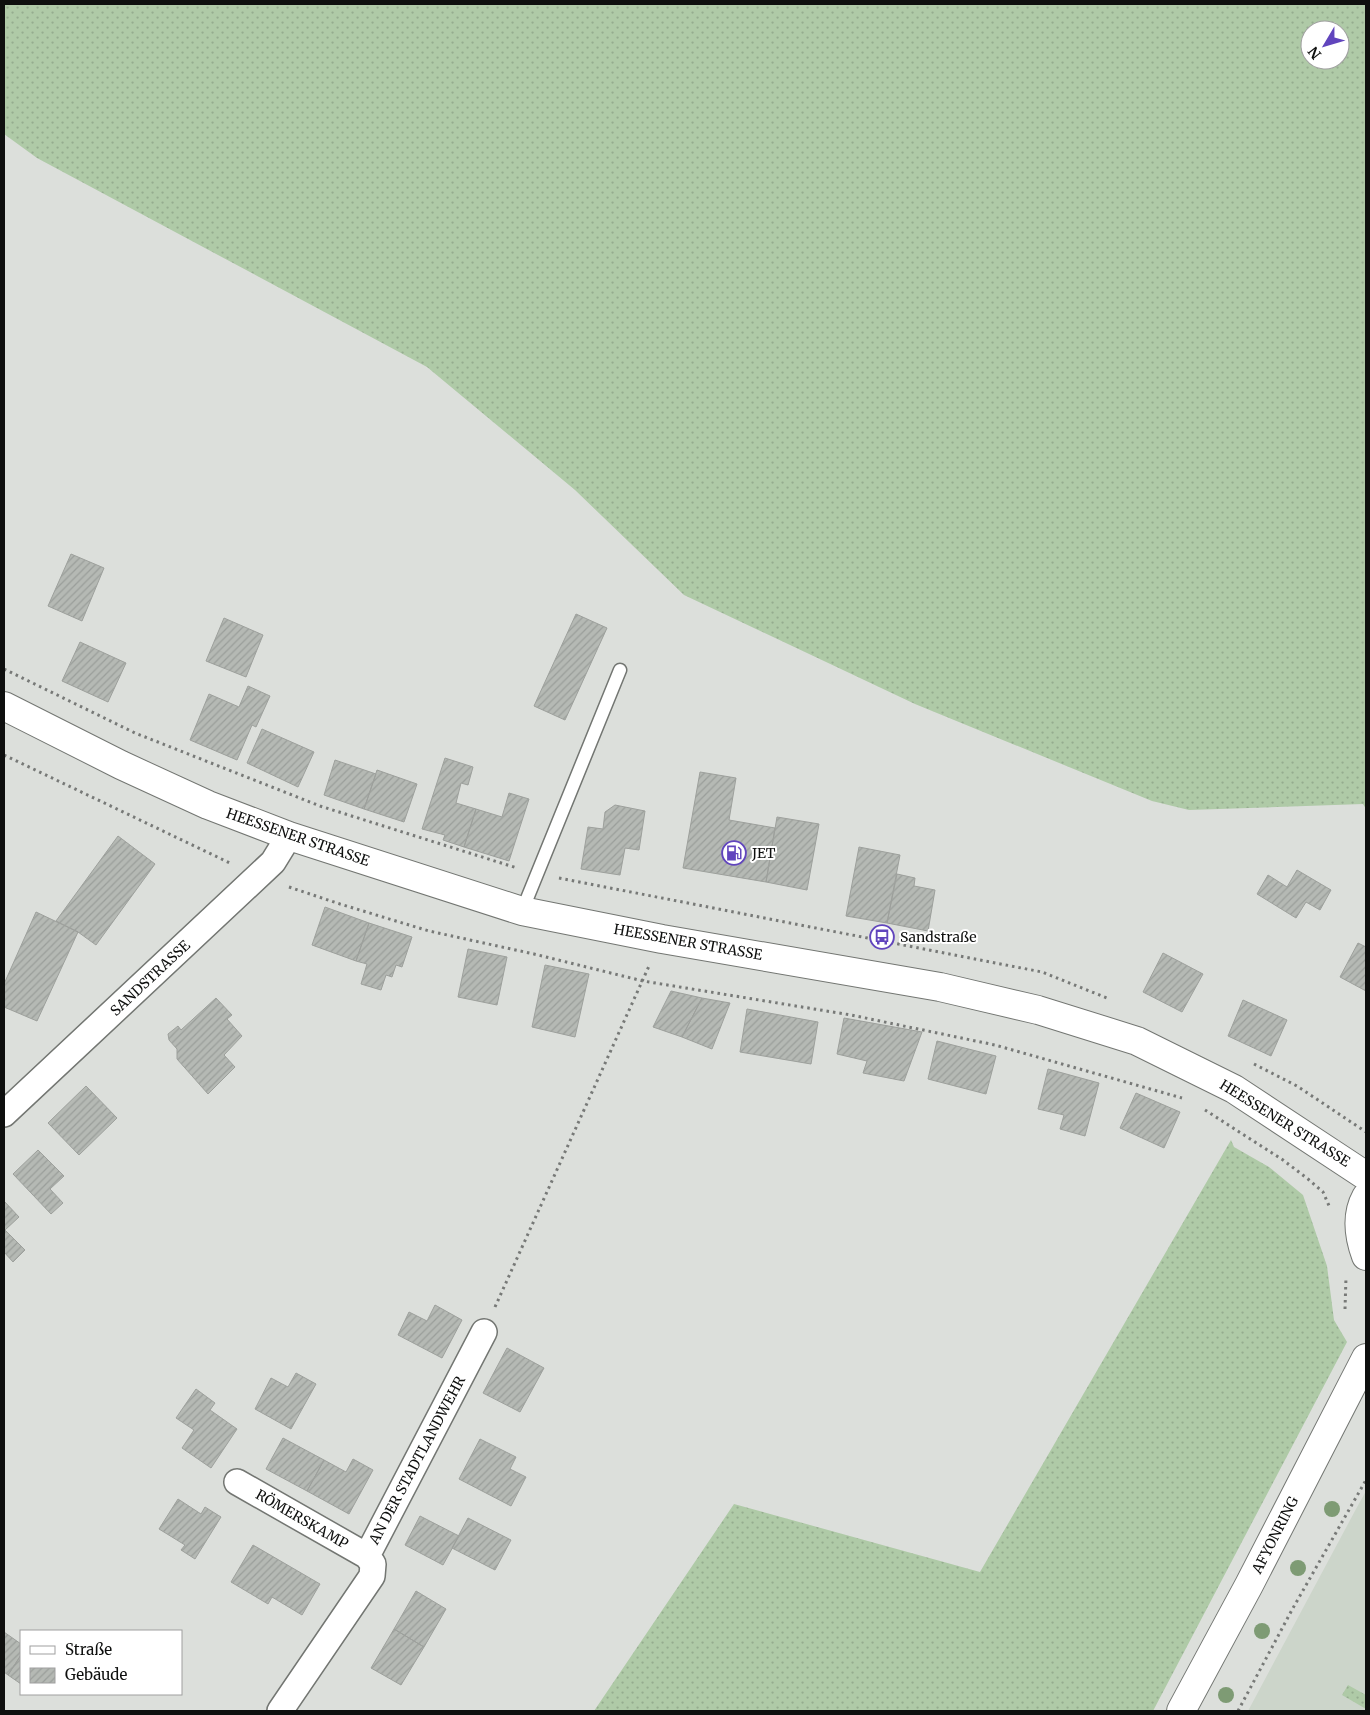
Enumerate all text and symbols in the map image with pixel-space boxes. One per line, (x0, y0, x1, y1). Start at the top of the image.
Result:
north arrow (1300, 20, 1350, 70)
text: N (1304, 43, 1325, 63)
street label: HEESSENER STRASSE (224, 804, 372, 870)
fuel station icon: JET (721, 840, 747, 866)
place label: JET (751, 844, 776, 862)
street label: HEESSENER STRASSE (612, 920, 764, 964)
bus stop icon: Sandstraße (869, 924, 895, 950)
place label: Sandstraße (900, 928, 977, 946)
street label: SANDSTRASSE (106, 936, 194, 1020)
street label: HEESSENER STRASSE (1216, 1076, 1354, 1171)
street label: AN DER STADTLANDWEHR (364, 1373, 469, 1548)
street label: RÖMERSKAMP (253, 1485, 351, 1553)
street label: AFYONRING (1247, 1493, 1302, 1577)
legend (20, 1630, 182, 1695)
text: Straße (65, 1640, 112, 1659)
text: Gebäude (65, 1665, 128, 1684)

